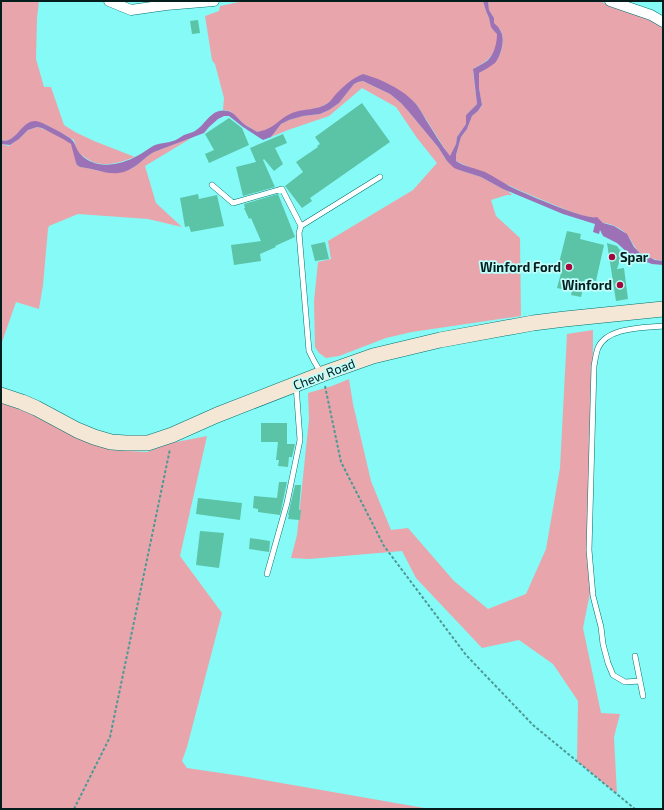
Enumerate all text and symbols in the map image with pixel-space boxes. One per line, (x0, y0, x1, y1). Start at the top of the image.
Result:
place label: Spar (620, 249, 649, 265)
marker: Spar (607, 252, 617, 262)
place label: Winford Ford (480, 259, 561, 275)
marker: Winford Ford (564, 262, 574, 272)
place label: Winford (562, 277, 612, 293)
marker: Winford (615, 280, 625, 290)
street label: Chew Road (291, 355, 357, 393)

